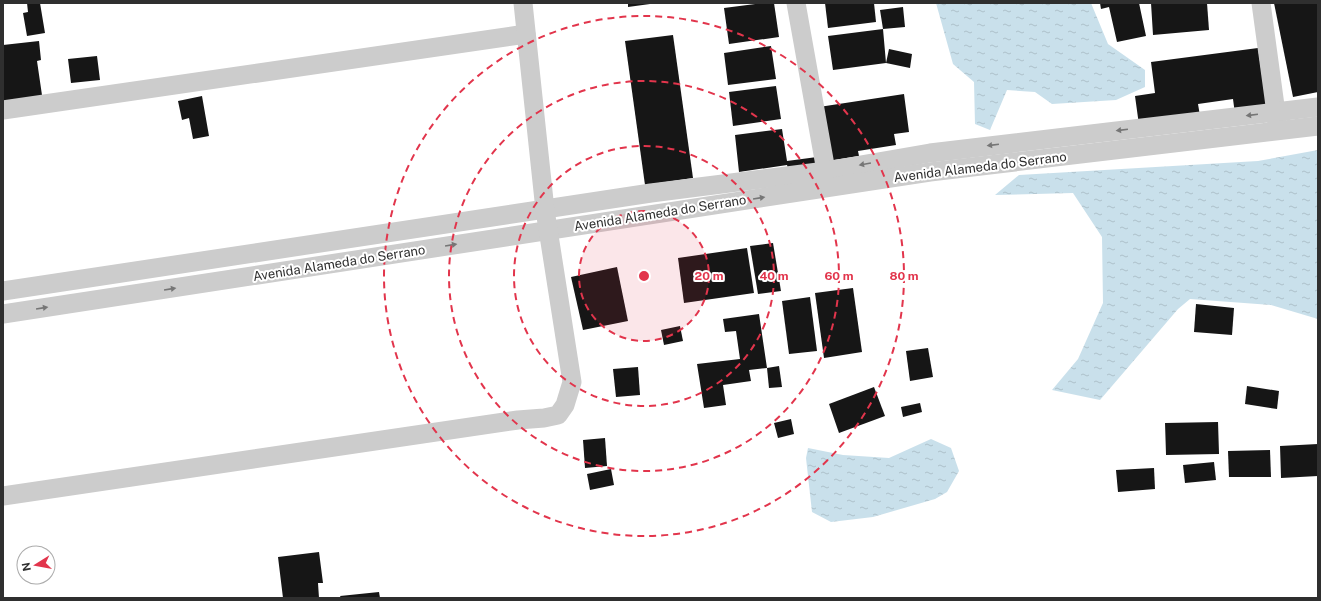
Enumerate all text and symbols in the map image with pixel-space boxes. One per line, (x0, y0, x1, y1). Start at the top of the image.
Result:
one-way arrow (1245, 112, 1258, 119)
one-way arrow (1116, 127, 1128, 134)
one-way arrow (987, 142, 999, 148)
street label: Avenida Alameda do Serrano (893, 149, 1067, 185)
one-way arrow (859, 162, 871, 168)
street label: Avenida Alameda do Serrano (573, 192, 747, 234)
one-way arrow (753, 195, 765, 201)
street label: Avenida Alameda do Serrano (252, 242, 426, 284)
one-way arrow (445, 242, 457, 248)
centre of rings (637, 269, 651, 283)
text: 20 m (695, 269, 724, 283)
text: 40 m (759, 269, 789, 283)
text: 60 m (824, 269, 854, 283)
text: 80 m (889, 269, 919, 283)
one-way arrow (164, 286, 176, 292)
one-way arrow (35, 305, 48, 311)
north arrow (16, 545, 56, 585)
text: N (19, 562, 33, 572)

